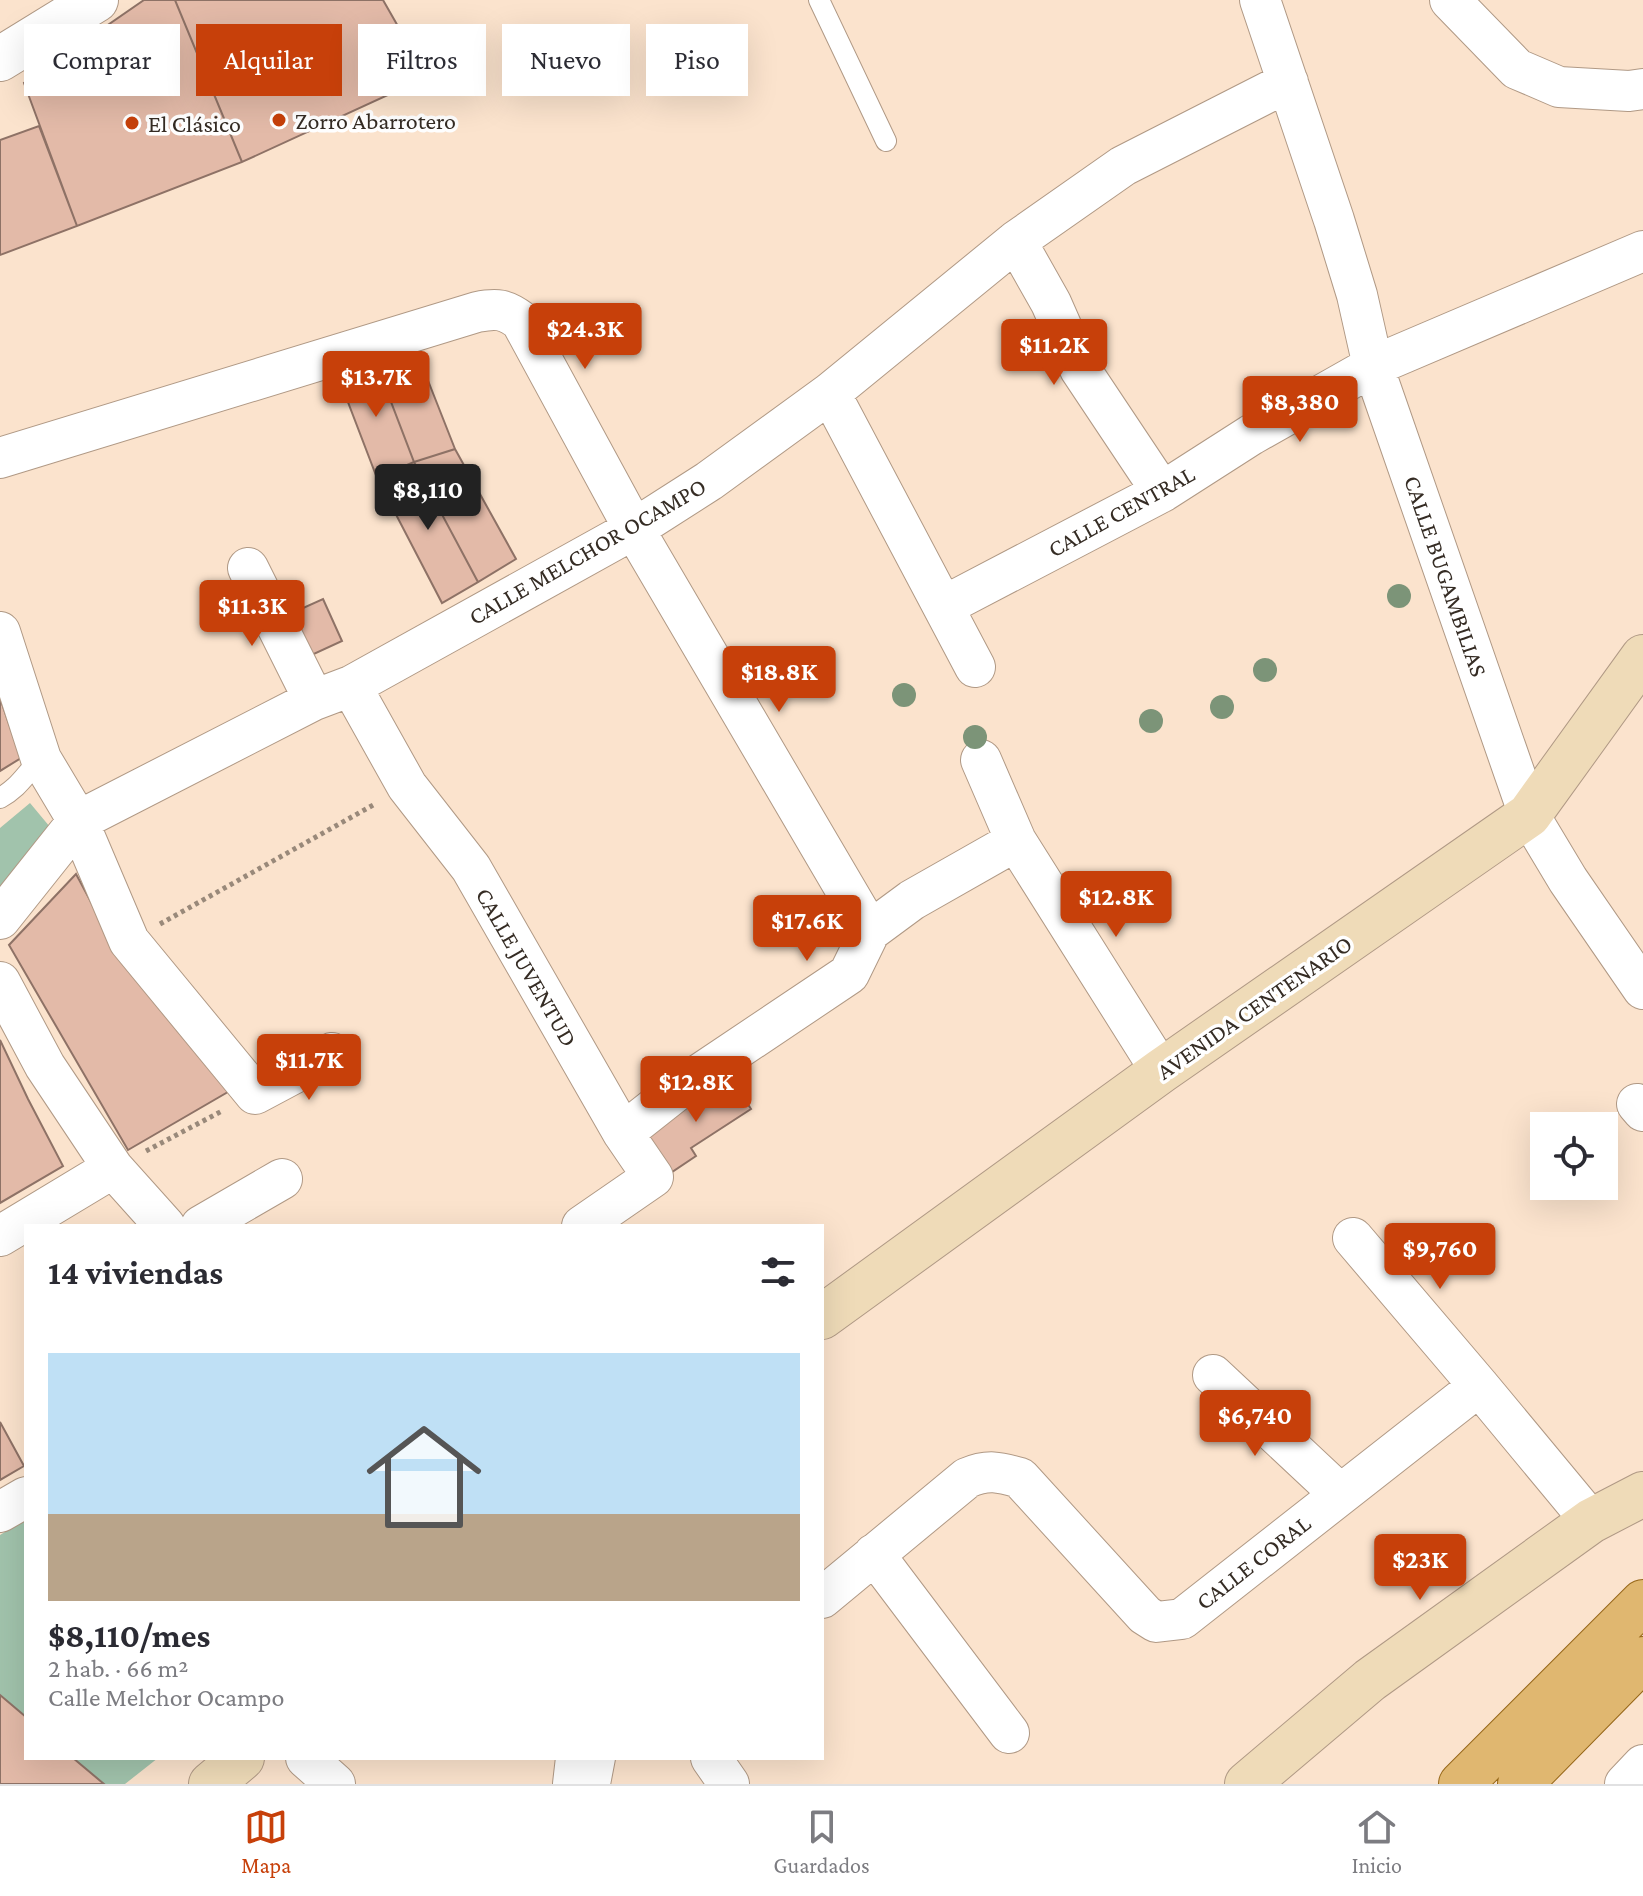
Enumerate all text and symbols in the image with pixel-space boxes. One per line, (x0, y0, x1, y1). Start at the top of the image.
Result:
chip: Comprar (24, 24, 180, 96)
chip: Alquilar (196, 24, 342, 96)
chip: Filtros (358, 24, 486, 96)
chip: Nuevo (502, 24, 630, 96)
chip: Piso (646, 24, 748, 96)
place label: Zorro Abarrotero (295, 107, 456, 134)
place label: El Clásico (148, 110, 241, 137)
marker: Zorro Abarrotero (270, 111, 288, 129)
marker: El Clásico (123, 114, 141, 132)
pin: $24.3K (520, 303, 650, 371)
text: $24.3K (547, 314, 623, 343)
pin: $11.2K (989, 319, 1119, 387)
text: $11.2K (1019, 330, 1089, 359)
pin: $13.7K (311, 351, 441, 419)
text: $13.7K (341, 362, 411, 391)
pin: $8,380 (1235, 376, 1365, 444)
text: $8,380 (1261, 387, 1339, 416)
street label: CALLE CENTRAL (1043, 460, 1199, 562)
pin: $8,110 (363, 464, 493, 532)
street label: CALLE MELCHOR OCAMPO (464, 472, 710, 630)
street label: CALLE BUGAMBILIAS (1399, 472, 1493, 680)
text: $8,110 (393, 475, 463, 504)
pin: $11.3K (187, 580, 317, 648)
text: $11.3K (218, 591, 287, 620)
pin: $18.8K (714, 646, 844, 714)
text: $18.8K (741, 657, 817, 686)
pin: $12.8K (1051, 871, 1181, 939)
text: $12.8K (1079, 882, 1153, 911)
street label: CALLE JUVENTUD (471, 883, 583, 1051)
pin: $17.6K (742, 895, 872, 963)
text: $17.6K (771, 906, 843, 935)
street label: AVENIDA CENTENARIO (1151, 929, 1357, 1085)
pin: $11.7K (244, 1034, 374, 1102)
text: $11.7K (275, 1045, 343, 1074)
pin: $12.8K (631, 1056, 761, 1124)
text: $12.8K (659, 1067, 733, 1096)
map controls (1530, 1112, 1618, 1200)
button: locate (1530, 1112, 1618, 1200)
pin: $9,760 (1375, 1223, 1505, 1291)
text: $9,760 (1402, 1234, 1478, 1263)
icon: filters (756, 1250, 800, 1294)
text: 14 viviendas (48, 1254, 223, 1291)
pin: $6,740 (1190, 1390, 1320, 1458)
text: $6,740 (1218, 1401, 1292, 1430)
icon: home (352, 1405, 496, 1549)
street label: CALLE CORAL (1191, 1509, 1315, 1615)
pin: $23K (1373, 1534, 1467, 1602)
text: $23K (1392, 1545, 1448, 1574)
text: $8,110/mes (48, 1617, 210, 1654)
text: 2 hab. · 66 m² (48, 1654, 189, 1683)
text: Calle Melchor Ocampo (48, 1683, 284, 1712)
tab: Mapa (241, 1805, 291, 1878)
tab: Guardados (774, 1805, 870, 1878)
tab: Inicio (1352, 1805, 1402, 1878)

